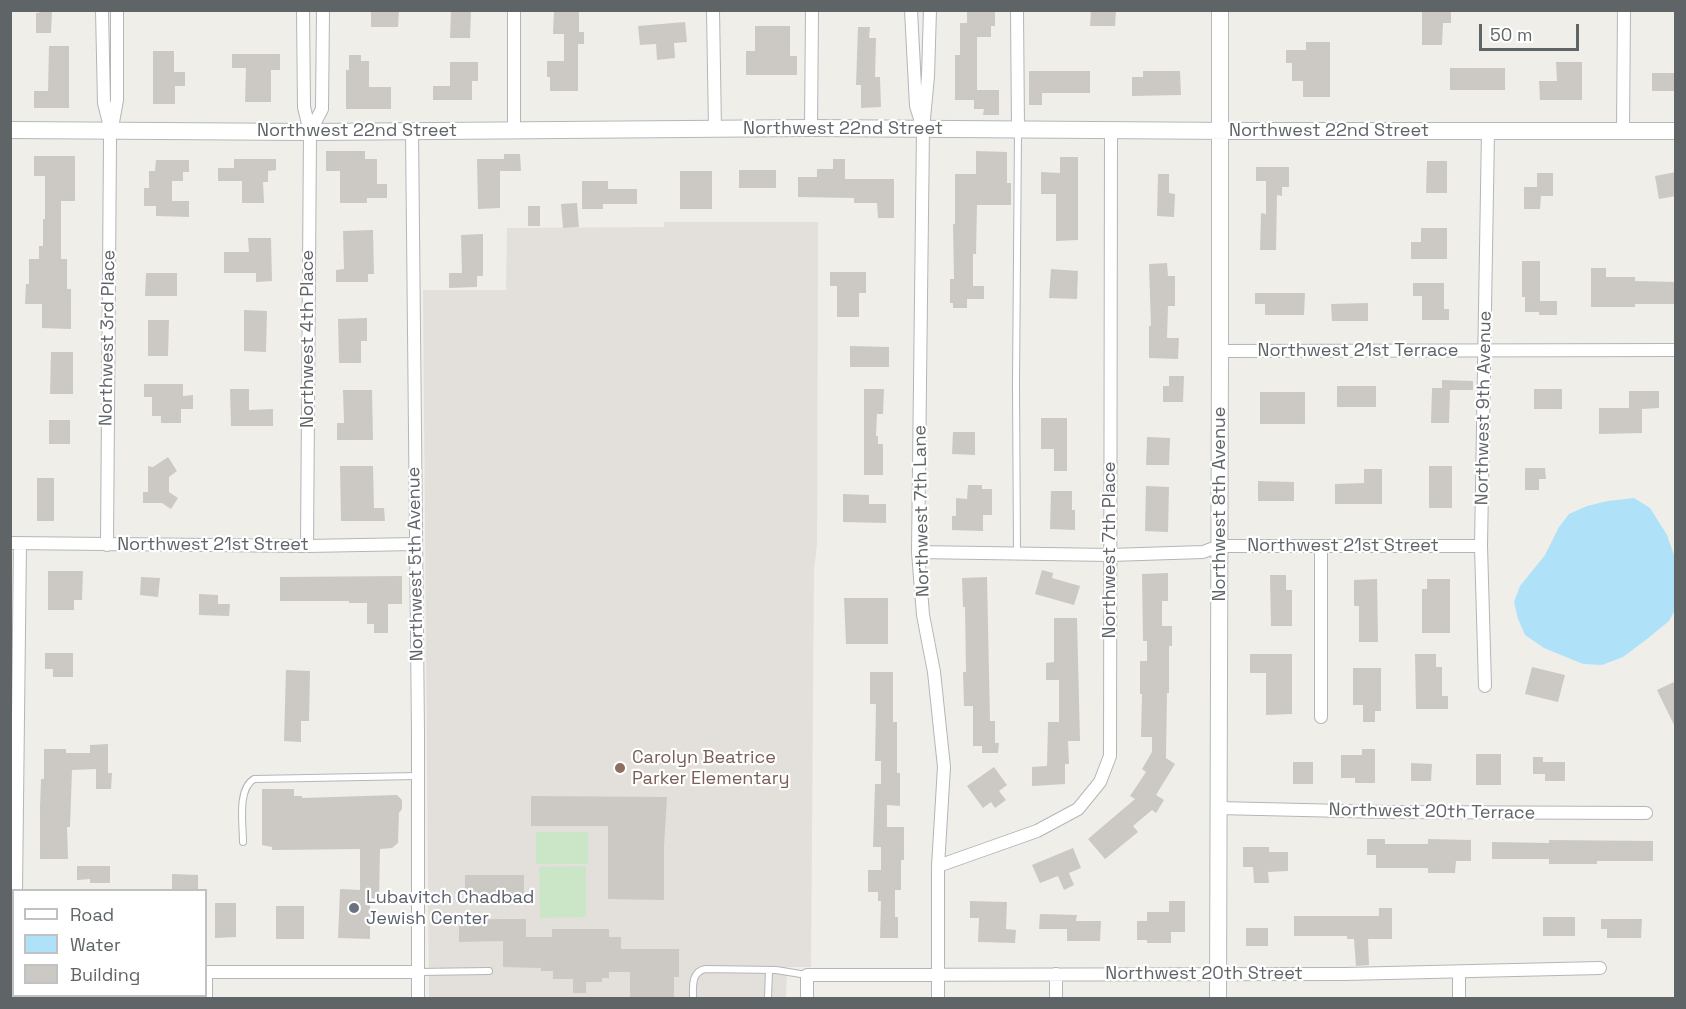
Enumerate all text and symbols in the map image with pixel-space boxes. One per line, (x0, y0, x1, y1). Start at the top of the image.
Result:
scale bar (1482, 12, 1582, 50)
text: 50 m (1490, 23, 1532, 46)
street label: Northwest 22nd Street (743, 118, 943, 140)
street label: Northwest 22nd Street (257, 120, 457, 142)
street label: Northwest 22nd Street (1229, 120, 1429, 142)
street label: Northwest 3rd Place (96, 250, 120, 426)
street label: Northwest 4th Place (297, 250, 319, 428)
street label: Northwest 9th Avenue (1472, 310, 1496, 506)
street label: Northwest 21st Terrace (1258, 340, 1458, 362)
street label: Northwest 8th Avenue (1209, 407, 1231, 601)
street label: Northwest 7th Lane (910, 425, 934, 597)
street label: Northwest 7th Place (1099, 461, 1121, 639)
street label: Northwest 5th Avenue (404, 467, 428, 661)
street label: Northwest 21st Street (117, 534, 309, 556)
street label: Northwest 21st Street (1247, 535, 1439, 557)
place label: Carolyn Beatrice Parker Elementary (632, 747, 790, 789)
marker: Carolyn Beatrice Parker Elementary (613, 761, 627, 775)
street label: Northwest 20th Terrace (1328, 799, 1536, 825)
place label: Lubavitch Chadbad Jewish Center (366, 887, 534, 930)
legend (12, 889, 207, 997)
marker: Lubavitch Chadbad Jewish Center (347, 901, 361, 915)
text: Road (70, 903, 114, 926)
text: Water (70, 933, 121, 956)
text: Building (70, 963, 140, 986)
street label: Northwest 20th Street (1105, 963, 1303, 985)

